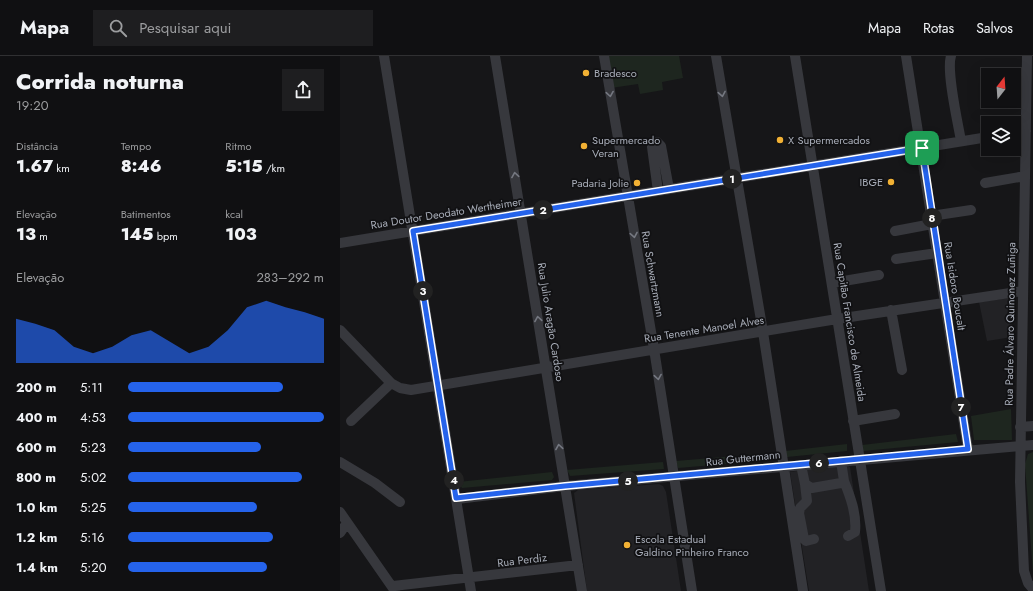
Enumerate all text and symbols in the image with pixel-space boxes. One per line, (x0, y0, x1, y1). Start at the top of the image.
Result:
search box (93, 10, 373, 46)
text: Mapa (20, 14, 69, 41)
icon: search (107, 17, 129, 39)
text: Pesquisar aqui (139, 17, 231, 39)
text: Mapa (868, 18, 901, 38)
text: Rotas (923, 18, 954, 38)
text: Salvos (976, 18, 1013, 38)
text: Corrida noturna (16, 65, 184, 97)
place label: Bradesco (594, 65, 637, 81)
marker: Bradesco (581, 68, 591, 78)
north arrow (981, 68, 1021, 108)
map controls (981, 68, 1021, 156)
button: share (282, 69, 324, 111)
one-way arrow (606, 91, 614, 98)
one-way arrow (718, 91, 726, 98)
text: 19:20 (16, 96, 48, 115)
button: layers (981, 116, 1021, 156)
pin (905, 131, 939, 165)
place label: Supermercado Veran (592, 132, 660, 161)
place label: X Supermercados (788, 132, 871, 148)
marker: X Supermercados (775, 135, 785, 145)
icon: arrive (911, 137, 933, 159)
text: Distância (16, 138, 58, 154)
text: Tempo (121, 138, 151, 154)
text: Ritmo (225, 138, 252, 154)
marker: Supermercado Veran (579, 141, 589, 151)
text: 1.67 (16, 154, 53, 178)
text: 8:46 (121, 154, 162, 178)
text: 5:15 (225, 154, 263, 178)
text: km (53, 160, 70, 176)
text: /km (263, 160, 285, 176)
pin: 1 (722, 169, 742, 189)
text: 1 (729, 171, 735, 187)
one-way arrow (511, 172, 520, 178)
place label: IBGE (860, 174, 883, 190)
place label: Padaria Jolie (572, 175, 629, 191)
marker: IBGE (886, 177, 896, 187)
marker: Padaria Jolie (632, 178, 642, 188)
street label: Rua Doutor Deodato Wertheimer (369, 193, 523, 233)
pin: 2 (533, 200, 553, 220)
text: 2 (539, 202, 547, 218)
text: Elevação (16, 206, 57, 222)
text: Batimentos (121, 206, 171, 222)
text: kcal (225, 206, 243, 222)
pin: 8 (922, 208, 942, 228)
text: 8 (929, 210, 935, 226)
text: 13 (16, 222, 36, 246)
text: 145 (121, 222, 153, 246)
text: 103 (225, 222, 257, 246)
text: m (36, 228, 48, 244)
text: bpm (153, 228, 178, 244)
street label: Rua Schwartzmann (638, 230, 668, 318)
one-way arrow (630, 232, 638, 238)
street label: Rua Capitão Francisco de Almeida (830, 241, 870, 403)
street label: Rua Isidoro Boucalt (940, 241, 970, 332)
street label: Rua Padre Álvaro Quinonez Zuñiga (1001, 242, 1019, 406)
street label: Rua Julio Aragão Cardoso (534, 261, 568, 383)
text: Elevação (16, 268, 64, 287)
text: 283–292 m (256, 268, 324, 287)
pin: 3 (413, 281, 433, 301)
text: 3 (420, 283, 426, 299)
street label: Rua Tenente Manoel Alves (643, 312, 766, 346)
one-way arrow (534, 316, 543, 322)
one-way arrow (653, 374, 662, 380)
text: 200 m (16, 378, 56, 397)
text: 5:11 (80, 378, 103, 397)
pin: 7 (951, 397, 971, 417)
text: 7 (958, 399, 964, 415)
text: 400 m (16, 408, 57, 427)
text: 4:53 (80, 408, 106, 427)
text: 600 m (16, 438, 56, 457)
text: 5:23 (80, 438, 106, 457)
one-way arrow (555, 444, 564, 450)
street label: Rua Guttermann (705, 446, 781, 470)
pin: 6 (809, 453, 829, 473)
text: 6 (815, 455, 823, 471)
text: 800 m (16, 468, 56, 487)
text: 5:02 (80, 468, 106, 487)
pin: 4 (444, 470, 464, 490)
pin: 5 (618, 471, 638, 491)
text: 4 (450, 472, 458, 488)
text: 5 (624, 473, 632, 489)
text: 1.0 km (16, 498, 57, 517)
text: 5:25 (80, 498, 106, 517)
text: 1.2 km (16, 528, 57, 547)
text: 5:16 (80, 528, 105, 547)
place label: Escola Estadual Galdino Pinheiro Franco (635, 531, 749, 560)
marker: Escola Estadual Galdino Pinheiro Franco (622, 540, 632, 550)
street label: Rua Perdiz (496, 549, 548, 571)
text: 1.4 km (16, 558, 58, 577)
text: 5:20 (80, 558, 106, 577)

